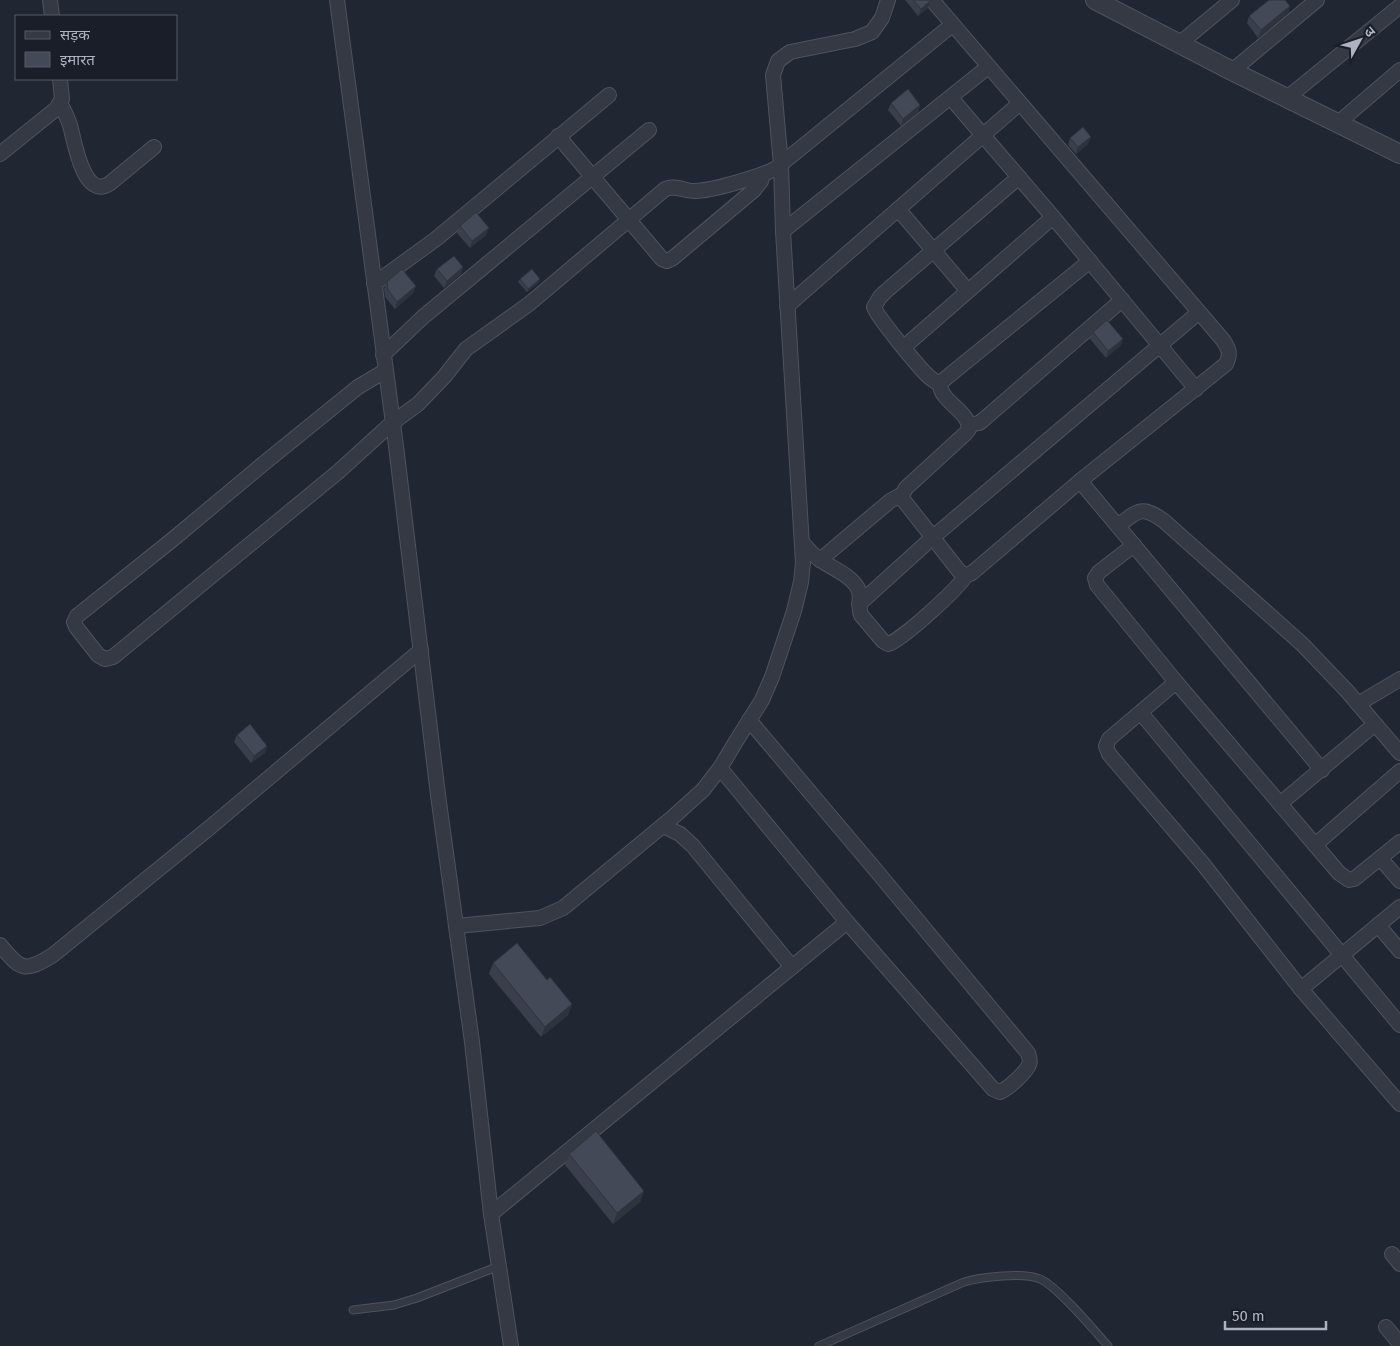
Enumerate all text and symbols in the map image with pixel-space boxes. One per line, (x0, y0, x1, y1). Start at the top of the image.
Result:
legend (15, 15, 178, 80)
north arrow (1335, 15, 1385, 65)
text: उ (1360, 23, 1379, 41)
text: सड़क (60, 26, 90, 44)
text: इमारत (60, 51, 95, 69)
scale bar (1225, 1298, 1326, 1330)
text: 50 m (1232, 1307, 1265, 1325)

